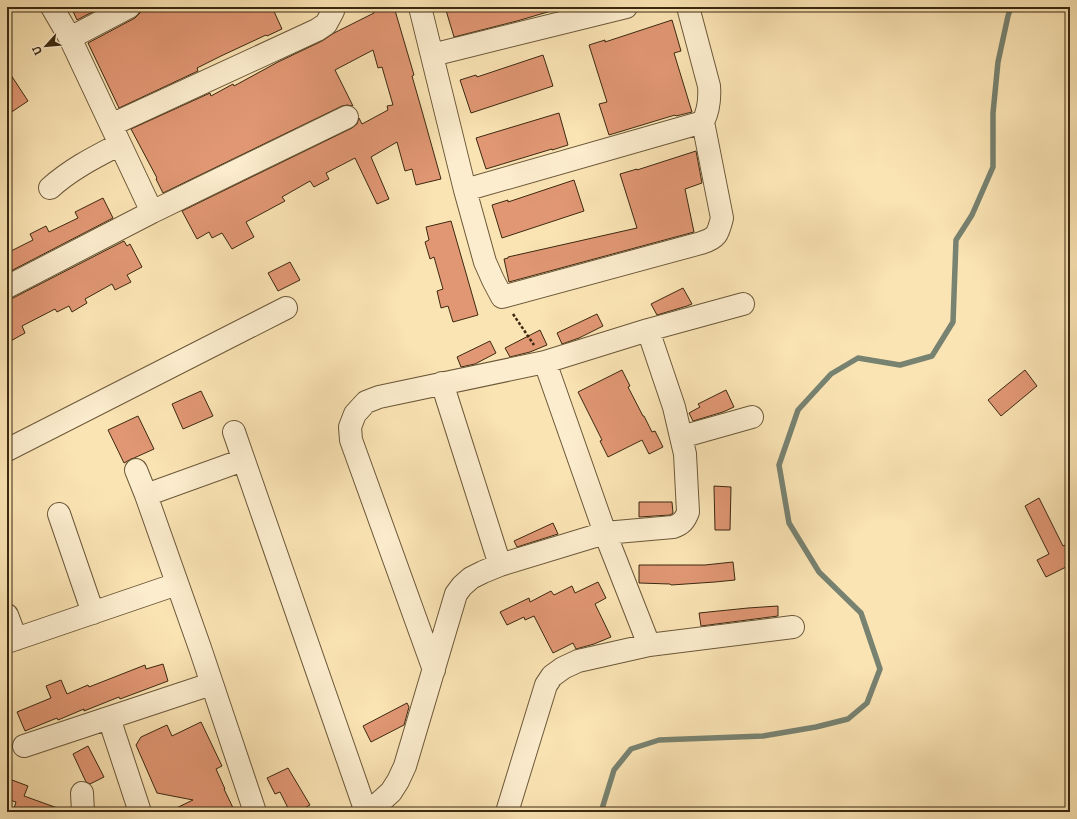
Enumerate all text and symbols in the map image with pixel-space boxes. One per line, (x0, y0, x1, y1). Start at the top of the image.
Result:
north arrow (26, 26, 66, 66)
text: U (30, 43, 46, 57)

